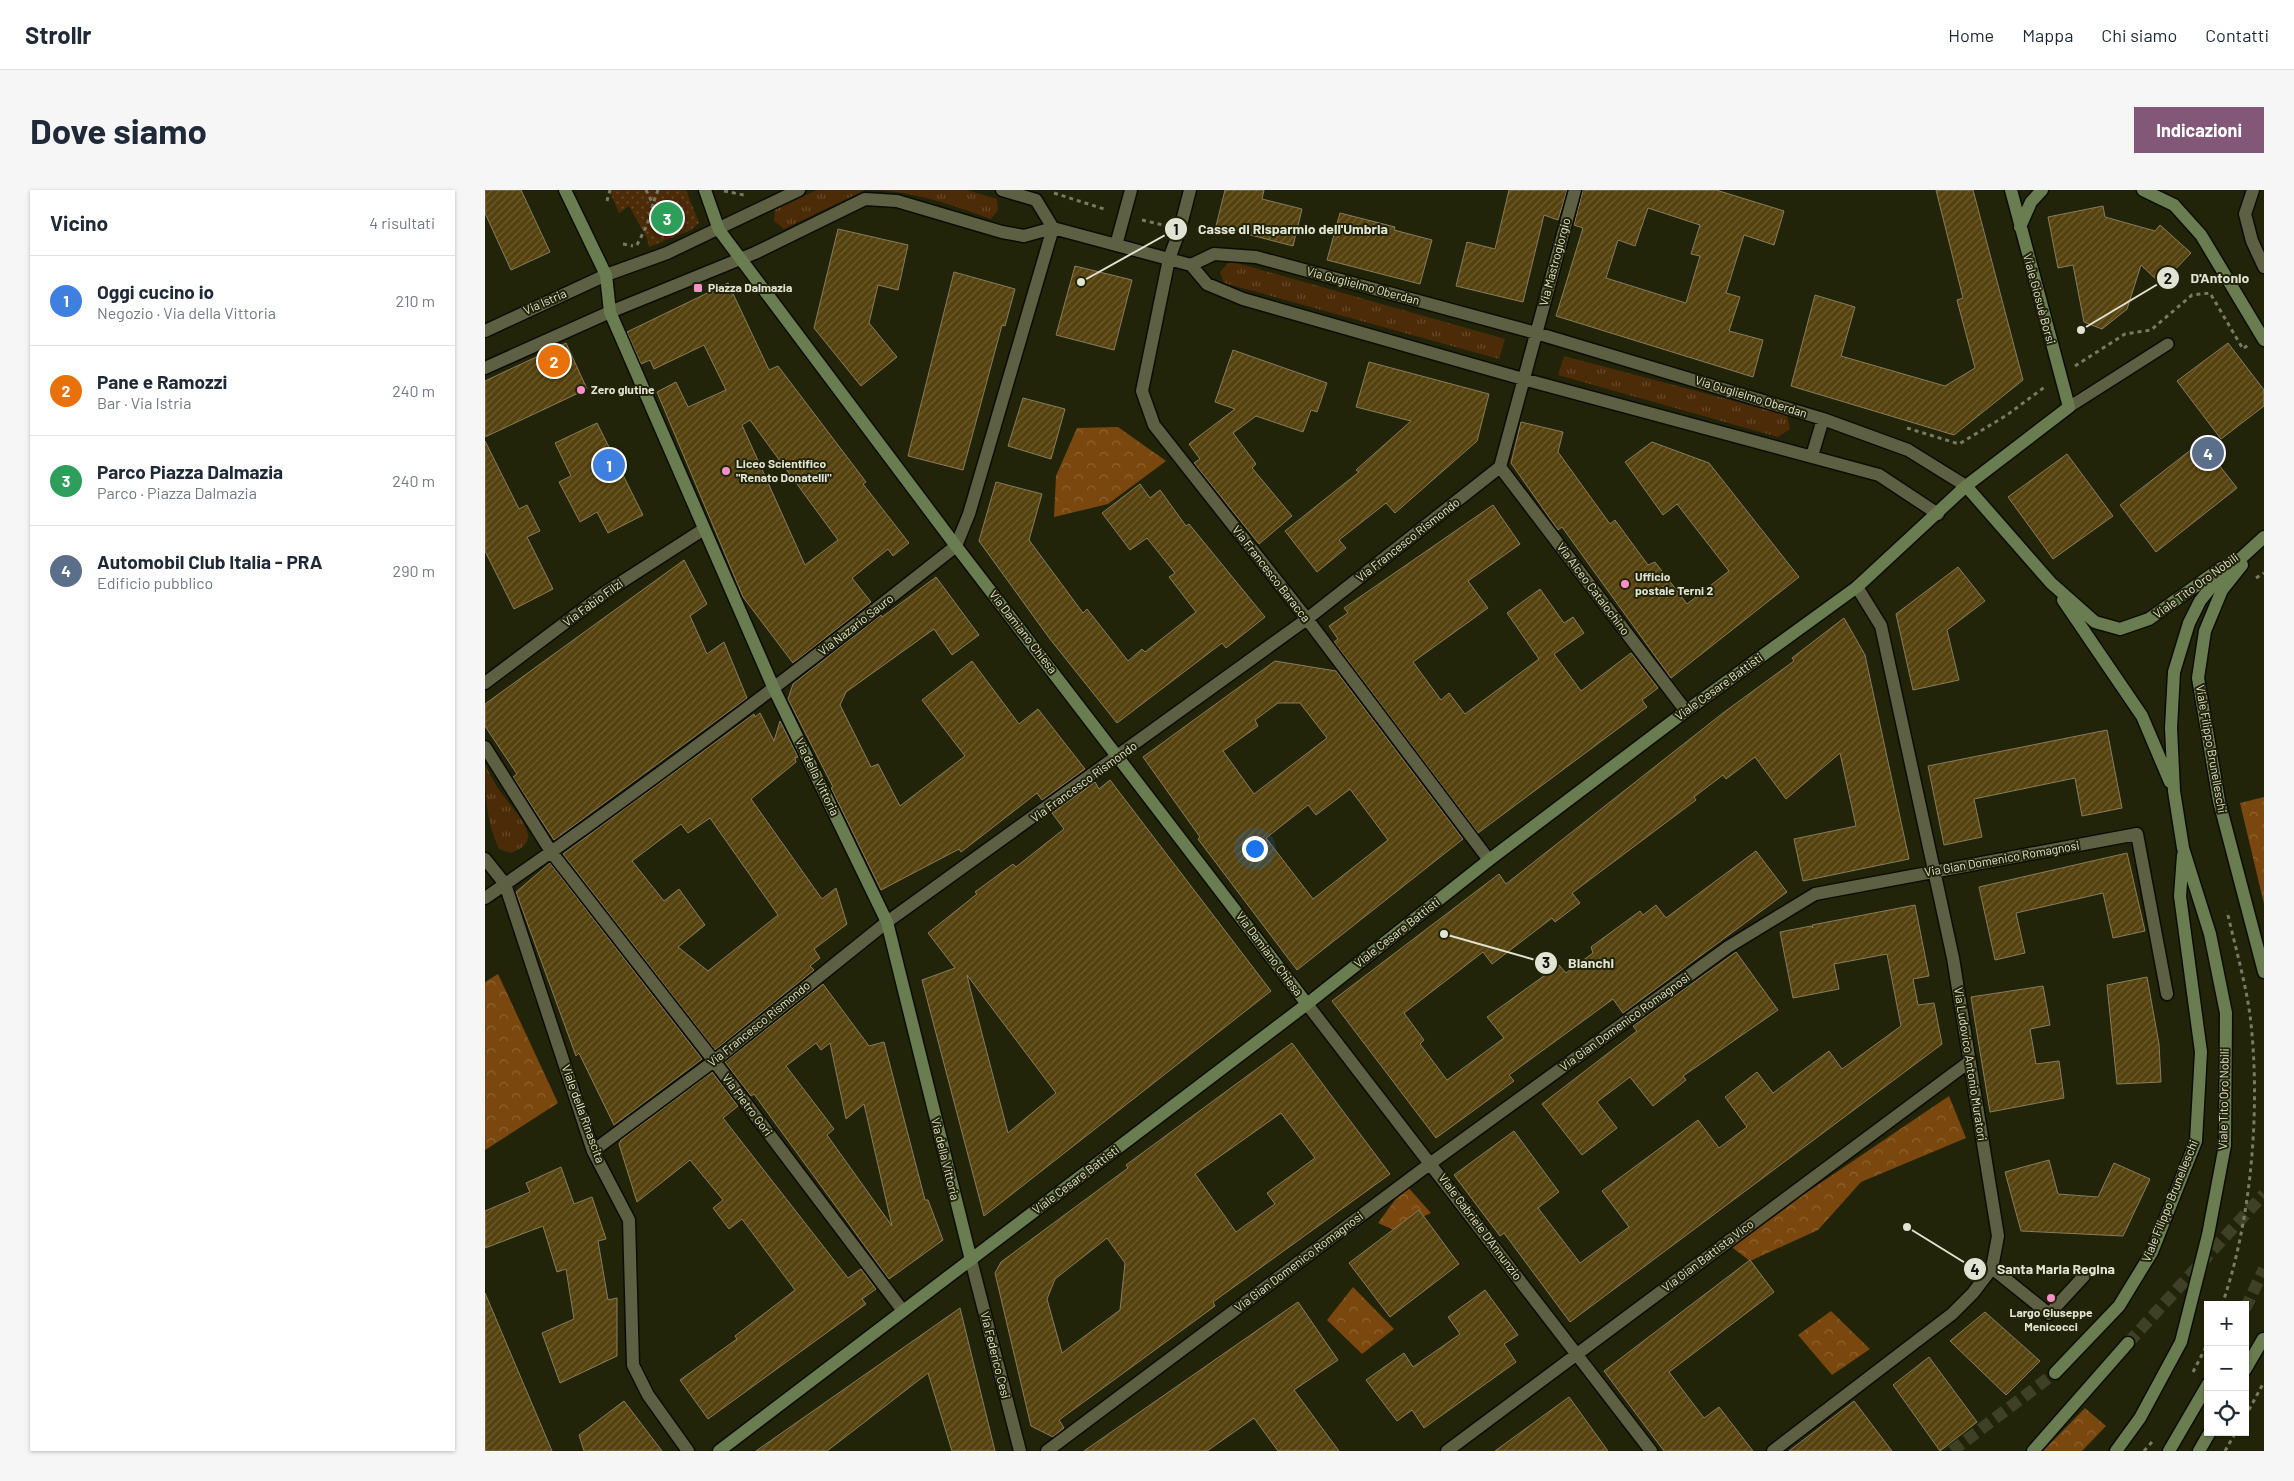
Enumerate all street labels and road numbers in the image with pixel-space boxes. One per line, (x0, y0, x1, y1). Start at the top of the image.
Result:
street label: Via Mastrogiorgio (1536, 216, 1573, 307)
street label: Viale Giosuè Borsi (2021, 252, 2059, 345)
street label: Via Guglielmo Oberdan (1305, 263, 1421, 307)
street label: Via Istria (521, 285, 568, 317)
street label: Via Guglielmo Oberdan (1694, 372, 1809, 420)
street label: Via Francesco Rismondo (1353, 494, 1462, 584)
street label: Via Francesco Baracca (1230, 522, 1314, 624)
street label: Via Alceo Catalochino (1554, 539, 1633, 637)
street label: Viale Tito Oro Nobili (2150, 550, 2241, 621)
street label: Via Fabio Filzi (560, 576, 625, 629)
street label: Via Damiano Chiesa (987, 587, 1061, 676)
street label: Via Nazario Sauro (815, 591, 896, 658)
street label: Viale Cesare Battisti (1672, 650, 1765, 723)
street label: Viale Filippo Brunelleschi (2194, 684, 2230, 814)
street label: Via della Vittoria (793, 736, 843, 818)
street label: Via Francesco Rismondo (1028, 738, 1139, 824)
street label: Via Gian Domenico Romagnosi (1923, 837, 2080, 879)
street label: Viale Cesare Battisti (1351, 894, 1442, 970)
street label: Via Damiano Chiesa (1234, 909, 1306, 998)
street label: Via Gian Domenico Romagnosi (1557, 969, 1692, 1073)
street label: Via Francesco Rismondo (704, 978, 812, 1069)
street label: Via Ludovico Antonio Muratori (1952, 986, 1990, 1142)
street label: Viale Tito Oro Nobili (2215, 1048, 2231, 1150)
street label: Viale della Rinascita (560, 1063, 608, 1165)
street label: Via Pietro Gori (720, 1071, 776, 1138)
street label: Via della Vittoria (929, 1116, 963, 1201)
street label: Viale Filippo Brunelleschi (2138, 1138, 2200, 1264)
street label: Viale Cesare Battisti (1029, 1142, 1122, 1216)
street label: Viale Gabriele D'Annunzio (1436, 1170, 1525, 1282)
street label: Via Gian Domenico Romagnosi (1231, 1208, 1365, 1314)
street label: Via Gian Battista Vico (1659, 1216, 1756, 1294)
street label: Via Federico Cesi (978, 1310, 1014, 1400)

